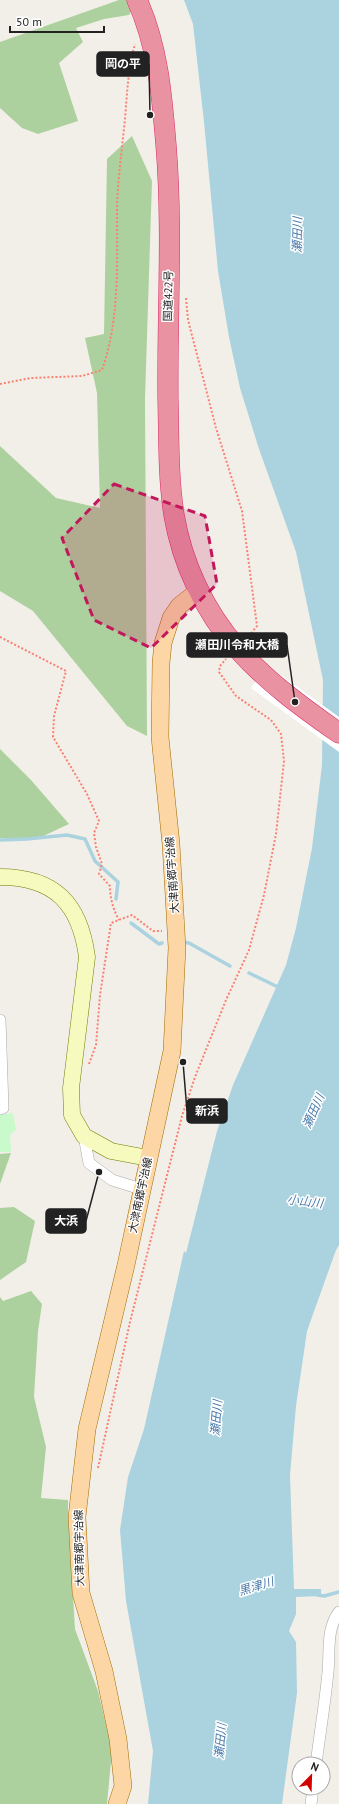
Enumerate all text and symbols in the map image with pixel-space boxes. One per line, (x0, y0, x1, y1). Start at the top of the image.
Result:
scale bar (10, 8, 104, 34)
text: 50 m (16, 14, 42, 29)
callout: 岡の平 (97, 52, 149, 76)
text: 岡の平 (105, 56, 141, 71)
water label: 瀬田川 (289, 215, 305, 253)
street label: 国道422号 (161, 270, 175, 322)
callout: 瀬田川令和大橋 (187, 633, 287, 657)
text: 瀬田川令和大橋 (195, 637, 280, 652)
street label: 大津南郷宇治線 (162, 836, 182, 914)
water label: 瀬田川 (299, 1090, 328, 1131)
callout: 新浜 (187, 1099, 227, 1123)
text: 新浜 (195, 1103, 219, 1118)
street label: 大津南郷宇治線 (125, 1156, 155, 1234)
water label: 小山川 (286, 1191, 326, 1211)
callout: 大浜 (46, 1209, 86, 1233)
text: 大浜 (54, 1213, 78, 1228)
water label: 瀬田川 (207, 1398, 225, 1436)
street label: 大津南郷宇治線 (71, 1509, 87, 1587)
water label: 黒津川 (237, 1573, 277, 1598)
water label: 瀬田川 (211, 1720, 229, 1760)
north arrow (291, 1756, 331, 1796)
text: N (309, 1759, 321, 1775)

